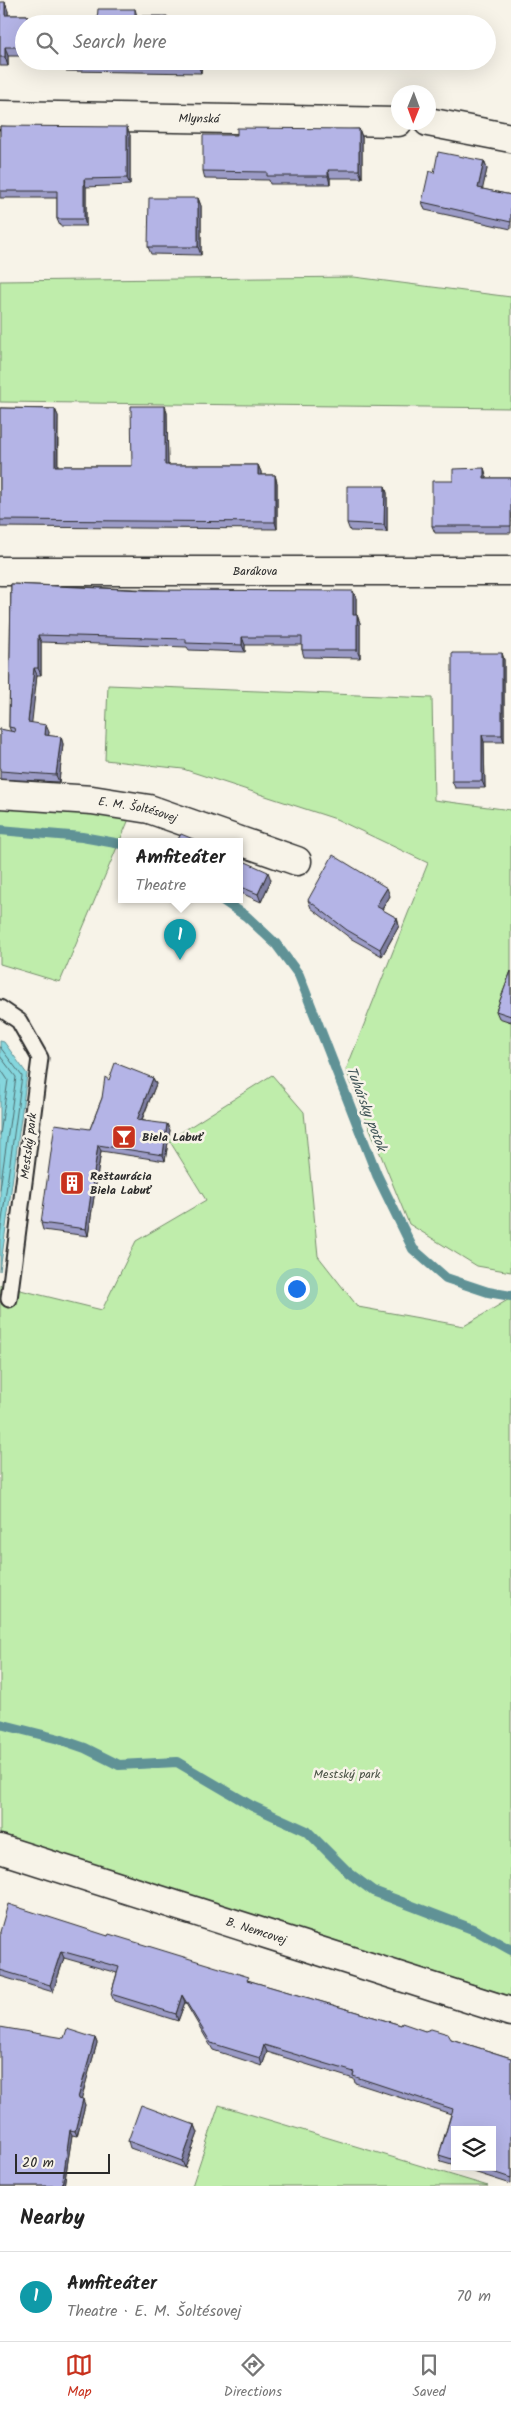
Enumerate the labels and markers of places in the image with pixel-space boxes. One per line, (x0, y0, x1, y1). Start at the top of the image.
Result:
pin: 1 (164, 919, 196, 960)
bar icon: Biela Labuť (111, 1124, 137, 1150)
place label: Biela Labuť (142, 1128, 205, 1147)
place label: Reštaurácia Biela Labuť (90, 1167, 153, 1200)
building icon: Reštaurácia Biela Labuť (59, 1170, 85, 1196)

